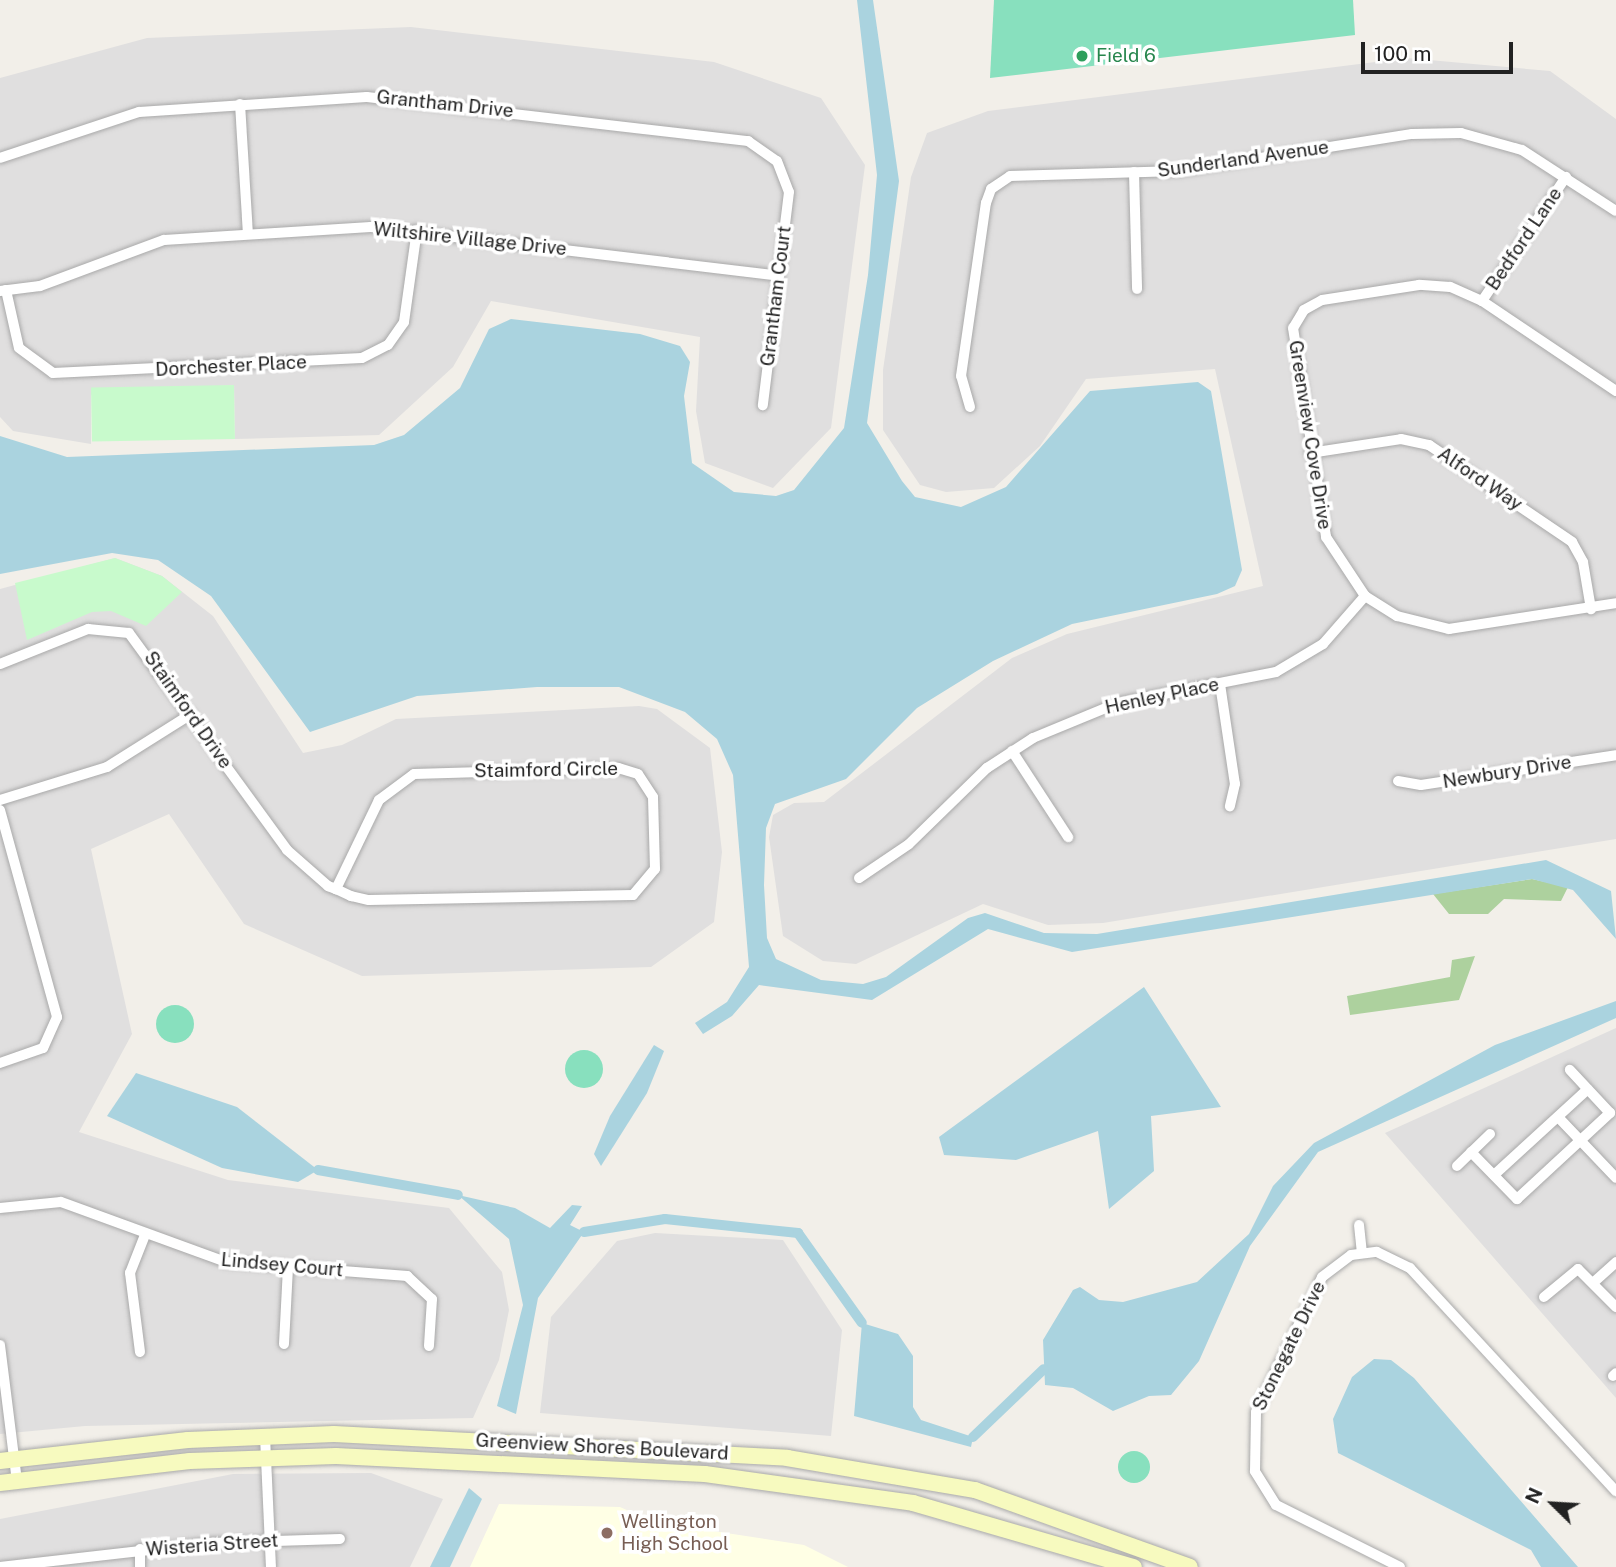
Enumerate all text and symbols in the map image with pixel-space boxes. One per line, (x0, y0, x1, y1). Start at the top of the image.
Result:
scale bar (1364, 28, 1516, 72)
text: 100 m (1374, 41, 1431, 66)
place label: Field 6 (1096, 45, 1156, 67)
marker: Field 6 (1074, 48, 1090, 64)
street label: Grantham Drive (375, 85, 515, 123)
street label: Sunderland Avenue (1156, 136, 1330, 182)
street label: Bedford Lane (1481, 183, 1567, 295)
street label: Wiltshire Village Drive (372, 217, 568, 261)
street label: Grantham Court (756, 224, 796, 368)
street label: Greenview Cove Drive (1284, 339, 1336, 531)
street label: Dorchester Place (155, 351, 307, 381)
street label: Alford Way (1433, 442, 1527, 516)
street label: Staimford Drive (139, 647, 237, 773)
street label: Henley Place (1103, 673, 1221, 719)
street label: Newbury Drive (1441, 751, 1573, 793)
street label: Staimford Circle (474, 757, 618, 783)
street label: Lindsey Court (220, 1248, 344, 1282)
street label: Stonegate Drive (1248, 1277, 1330, 1415)
street label: Greenview Shores Boulevard (475, 1429, 729, 1465)
north arrow (1518, 1469, 1588, 1539)
text: N (1521, 1484, 1547, 1507)
place label: Wellington High School (621, 1511, 729, 1555)
marker: Wellington High School (599, 1525, 615, 1541)
street label: Wisteria Street (145, 1529, 279, 1561)

